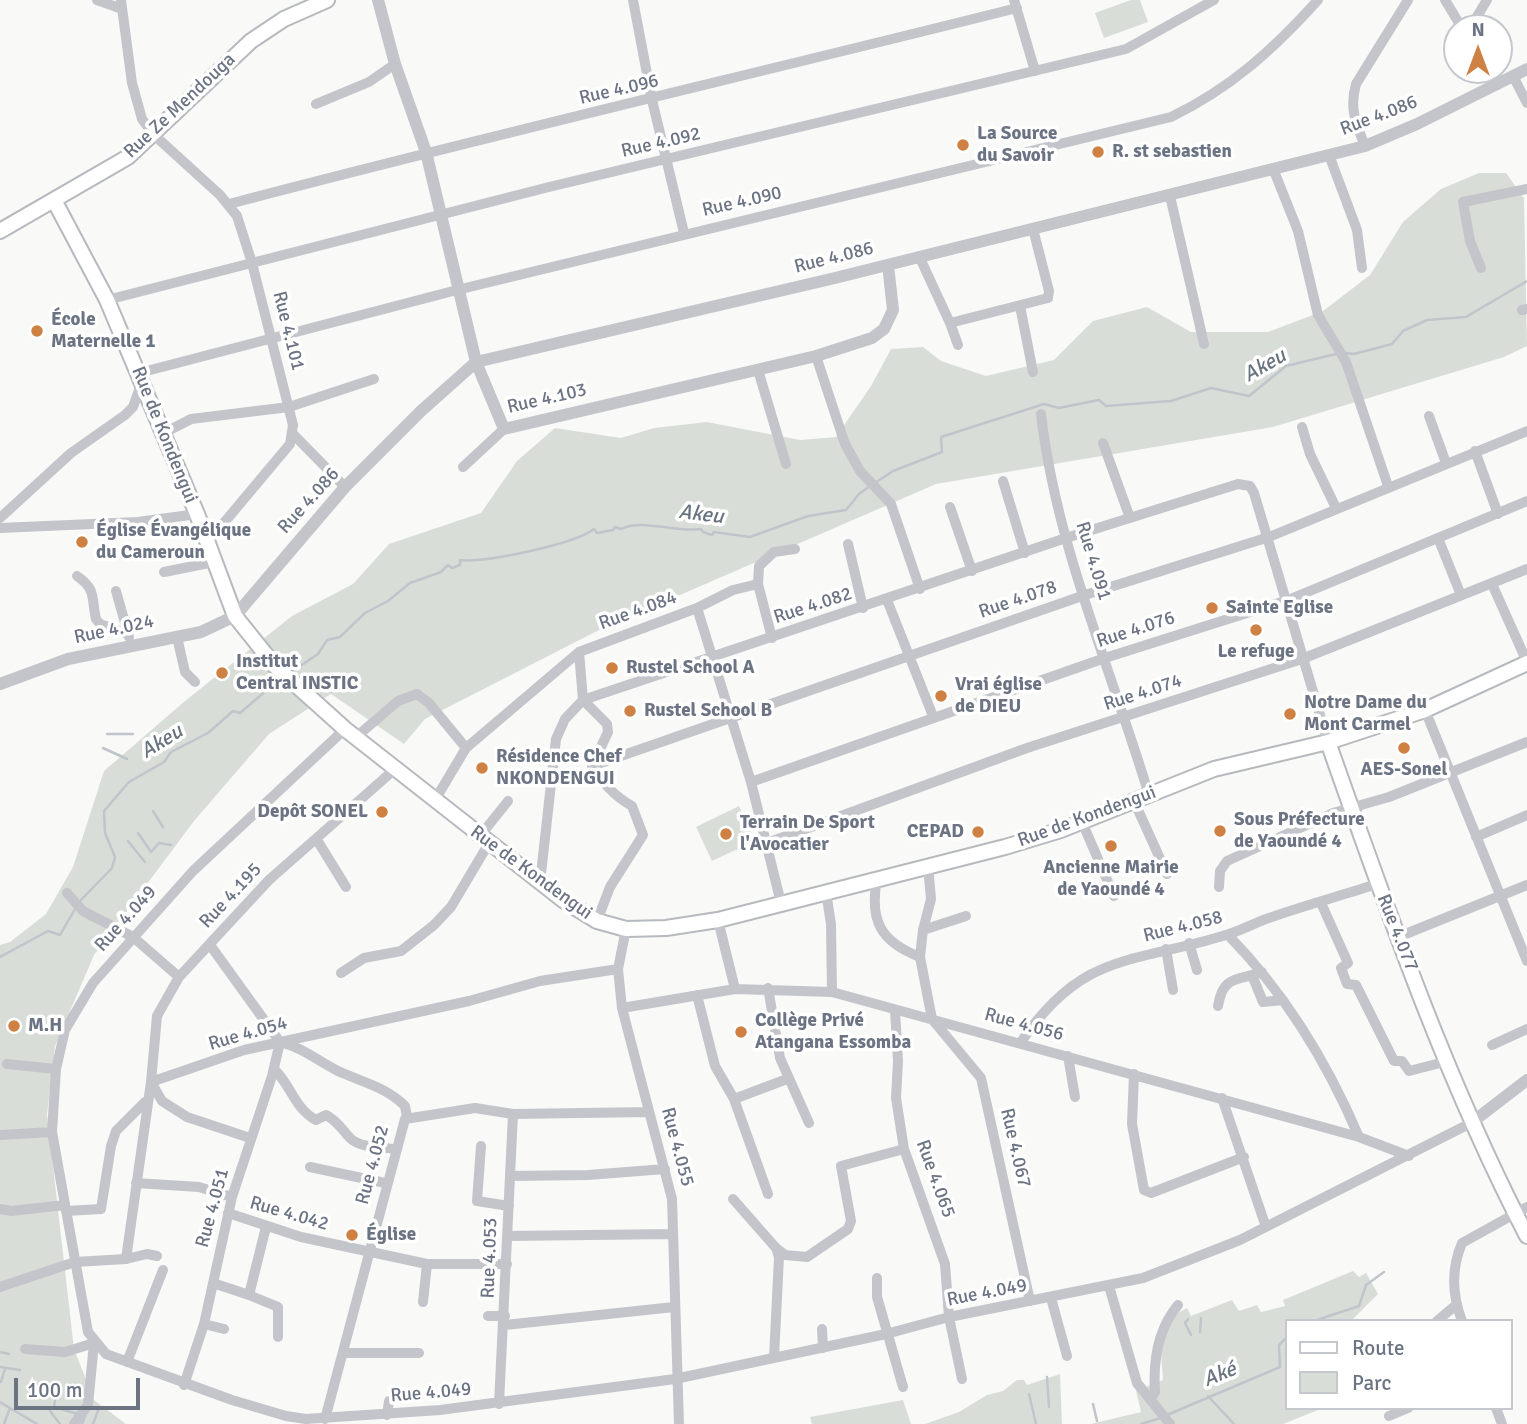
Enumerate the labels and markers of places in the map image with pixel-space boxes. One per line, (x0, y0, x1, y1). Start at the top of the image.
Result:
place label: La Source du Savoir (977, 123, 1057, 167)
marker: La Source du Savoir (955, 137, 971, 153)
place label: R. st sebastien (1112, 141, 1232, 163)
marker: R. st sebastien (1090, 144, 1106, 160)
place label: École Maternelle 1 (51, 309, 156, 353)
marker: École Maternelle 1 (29, 323, 45, 339)
place label: Église Évangélique du Cameroun (96, 520, 251, 564)
marker: Église Évangélique du Cameroun (74, 534, 90, 550)
place label: Sainte Eglise (1226, 597, 1333, 619)
marker: Sainte Eglise (1204, 600, 1220, 616)
marker: Le refuge (1248, 622, 1264, 638)
place label: Le refuge (1218, 641, 1294, 663)
place label: Institut Central INSTIC (236, 651, 358, 695)
place label: Rustel School A (626, 657, 755, 679)
marker: Rustel School A (604, 660, 620, 676)
marker: Institut Central INSTIC (214, 665, 230, 681)
place label: Vrai église de DIEU (955, 674, 1042, 718)
marker: Vrai église de DIEU (933, 688, 949, 704)
place label: Notre Dame du Mont Carmel (1304, 692, 1427, 736)
place label: Rustel School B (644, 700, 772, 722)
marker: Rustel School B (622, 703, 638, 719)
marker: Notre Dame du Mont Carmel (1282, 706, 1298, 722)
marker: AES-Sonel (1396, 740, 1412, 756)
place label: Résidence Chef NKONDENGUI (496, 746, 622, 790)
place label: AES-Sonel (1360, 759, 1448, 781)
marker: Résidence Chef NKONDENGUI (474, 760, 490, 776)
place label: Depôt SONEL (257, 801, 368, 823)
marker: Depôt SONEL (374, 804, 390, 820)
place label: Sous Préfecture de Yaoundé 4 (1234, 809, 1365, 853)
place label: Terrain De Sport l'Avocatier (740, 812, 875, 856)
place label: CEPAD (907, 821, 964, 843)
marker: Sous Préfecture de Yaoundé 4 (1212, 823, 1228, 839)
marker: CEPAD (970, 824, 986, 840)
marker: Terrain De Sport l'Avocatier (718, 826, 734, 842)
marker: Ancienne Mairie de Yaoundé 4 (1103, 838, 1119, 854)
place label: Ancienne Mairie de Yaoundé 4 (1043, 857, 1179, 901)
place label: Collège Privé Atangana Essomba (755, 1010, 911, 1054)
place label: M.H (28, 1015, 62, 1037)
marker: M.H (6, 1018, 22, 1034)
marker: Collège Privé Atangana Essomba (733, 1024, 749, 1040)
place label: Église (366, 1224, 416, 1246)
marker: Église (344, 1227, 360, 1243)

